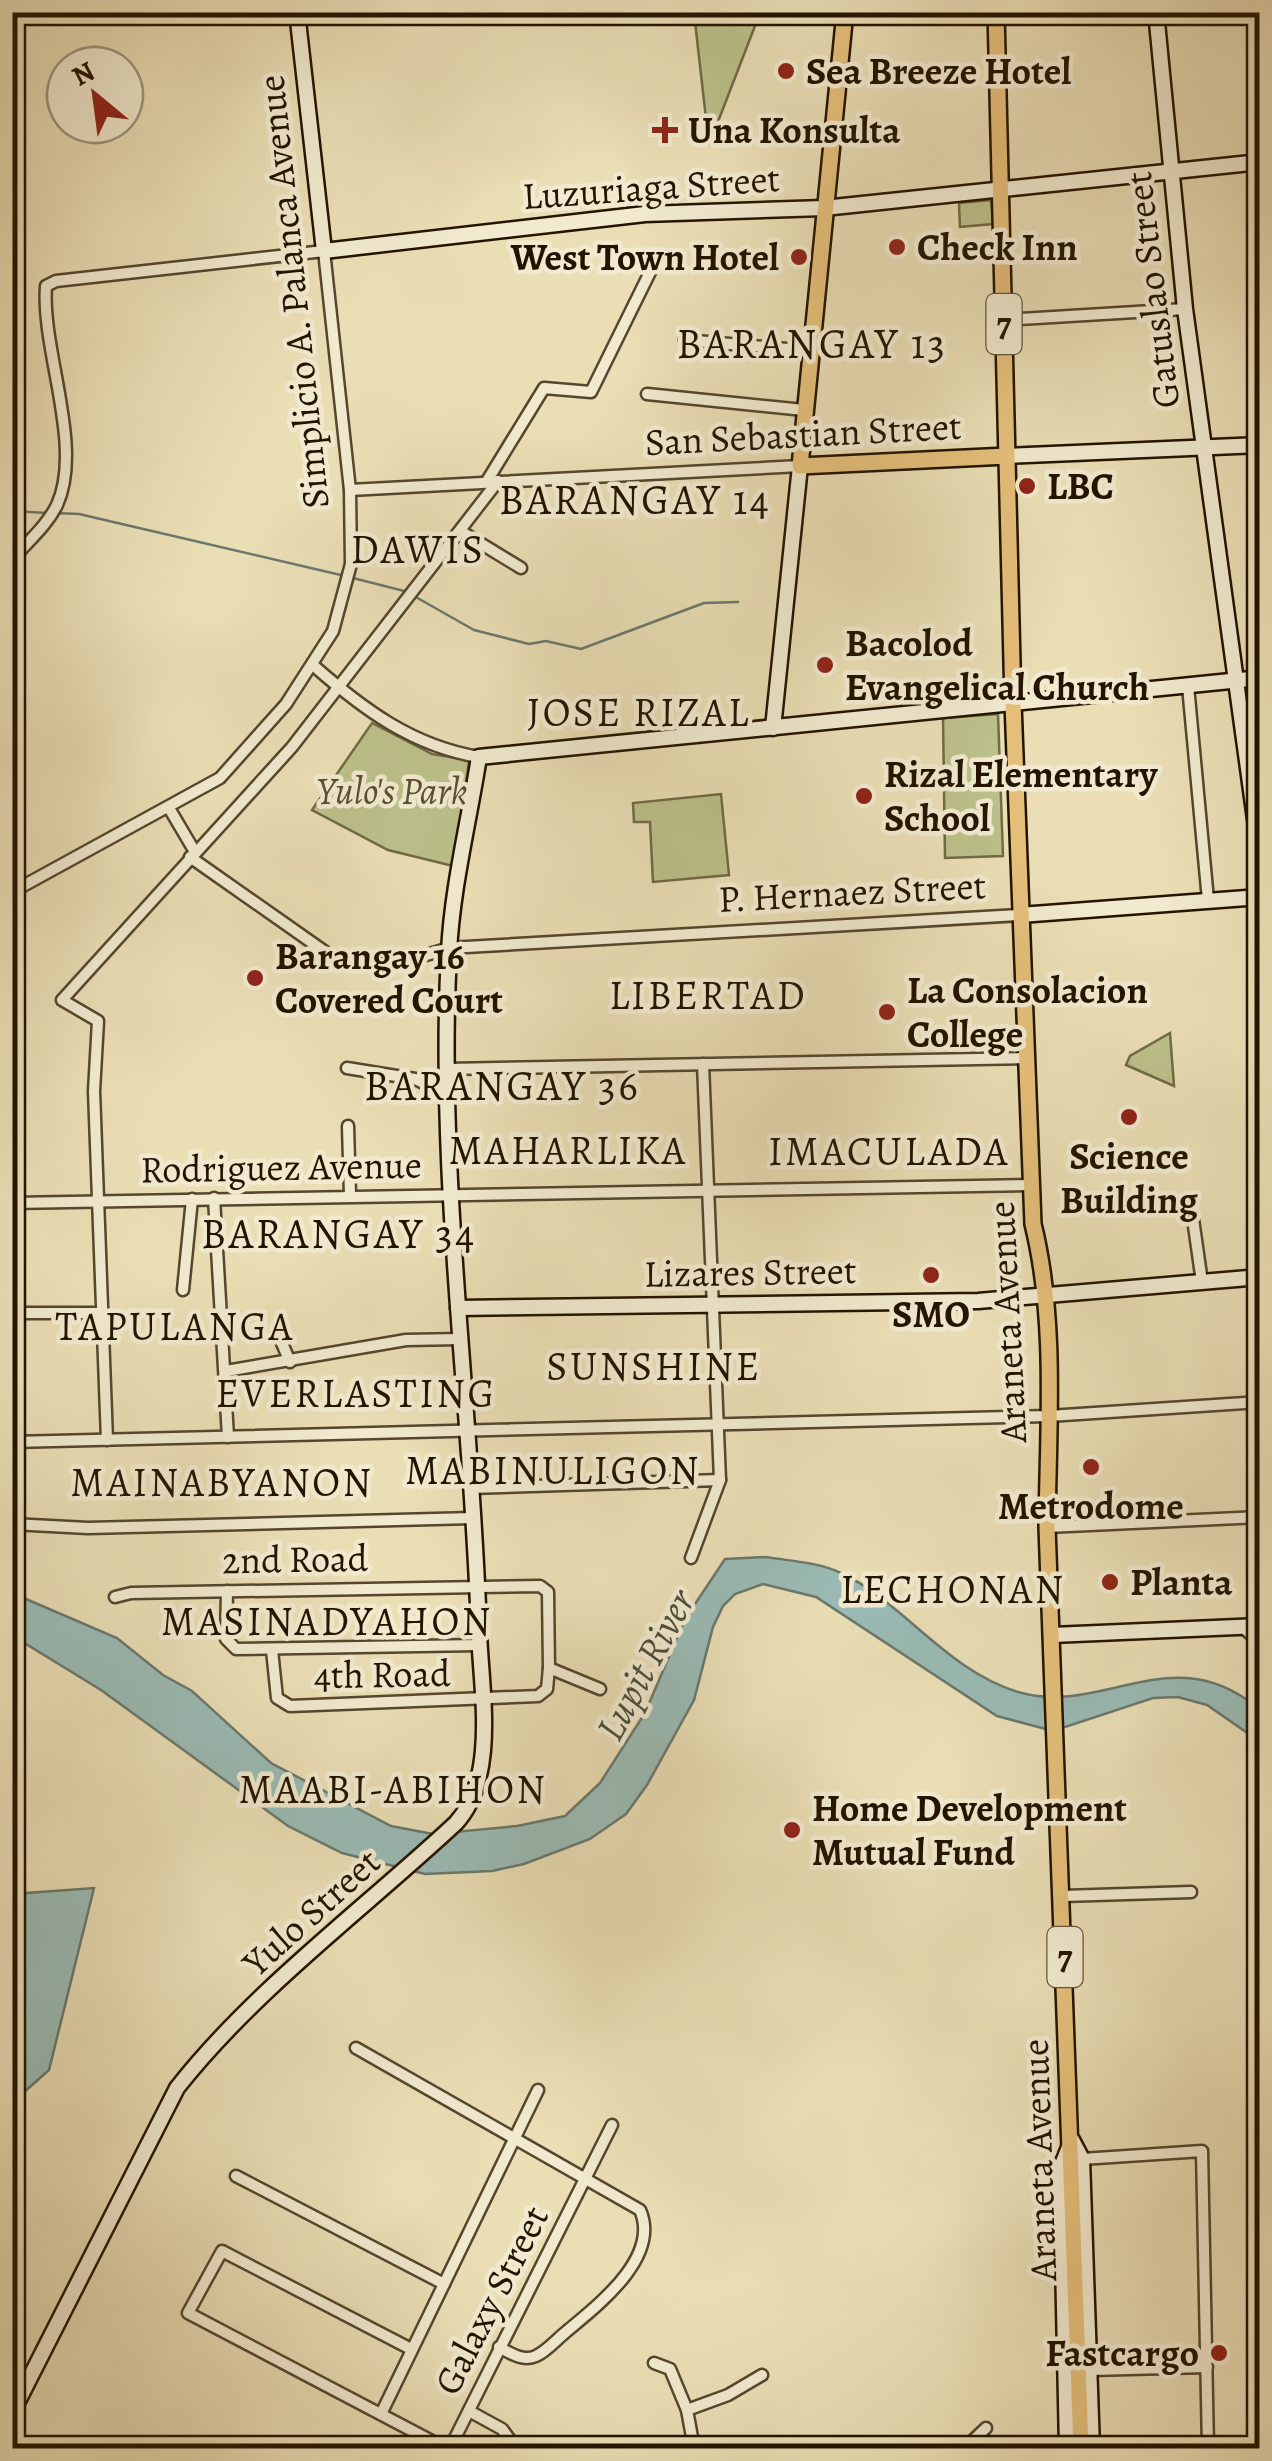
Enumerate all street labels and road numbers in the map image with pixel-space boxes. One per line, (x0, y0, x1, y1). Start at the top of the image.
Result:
street label: Simplicio A. Palanca Avenue (244, 73, 342, 511)
street label: Luzuriaga Street (520, 152, 782, 222)
street label: Gatuslao Street (1112, 169, 1192, 411)
road number: 7 (986, 294, 1022, 354)
street label: San Sebastian Street (643, 400, 963, 468)
street label: P. Hernaez Street (717, 859, 987, 925)
street label: Rodriguez Avenue (140, 1139, 422, 1195)
street label: Araneta Avenue (975, 1200, 1039, 1445)
street label: Lizares Street (643, 1244, 857, 1300)
street label: 2nd Road (222, 1532, 369, 1586)
street label: 4th Road (313, 1647, 451, 1701)
street label: Yulo Street (230, 1836, 391, 1989)
road number: 7 (1048, 1927, 1082, 1987)
street label: Araneta Avenue (1009, 2038, 1069, 2283)
street label: Galaxy Street (421, 2197, 561, 2403)

